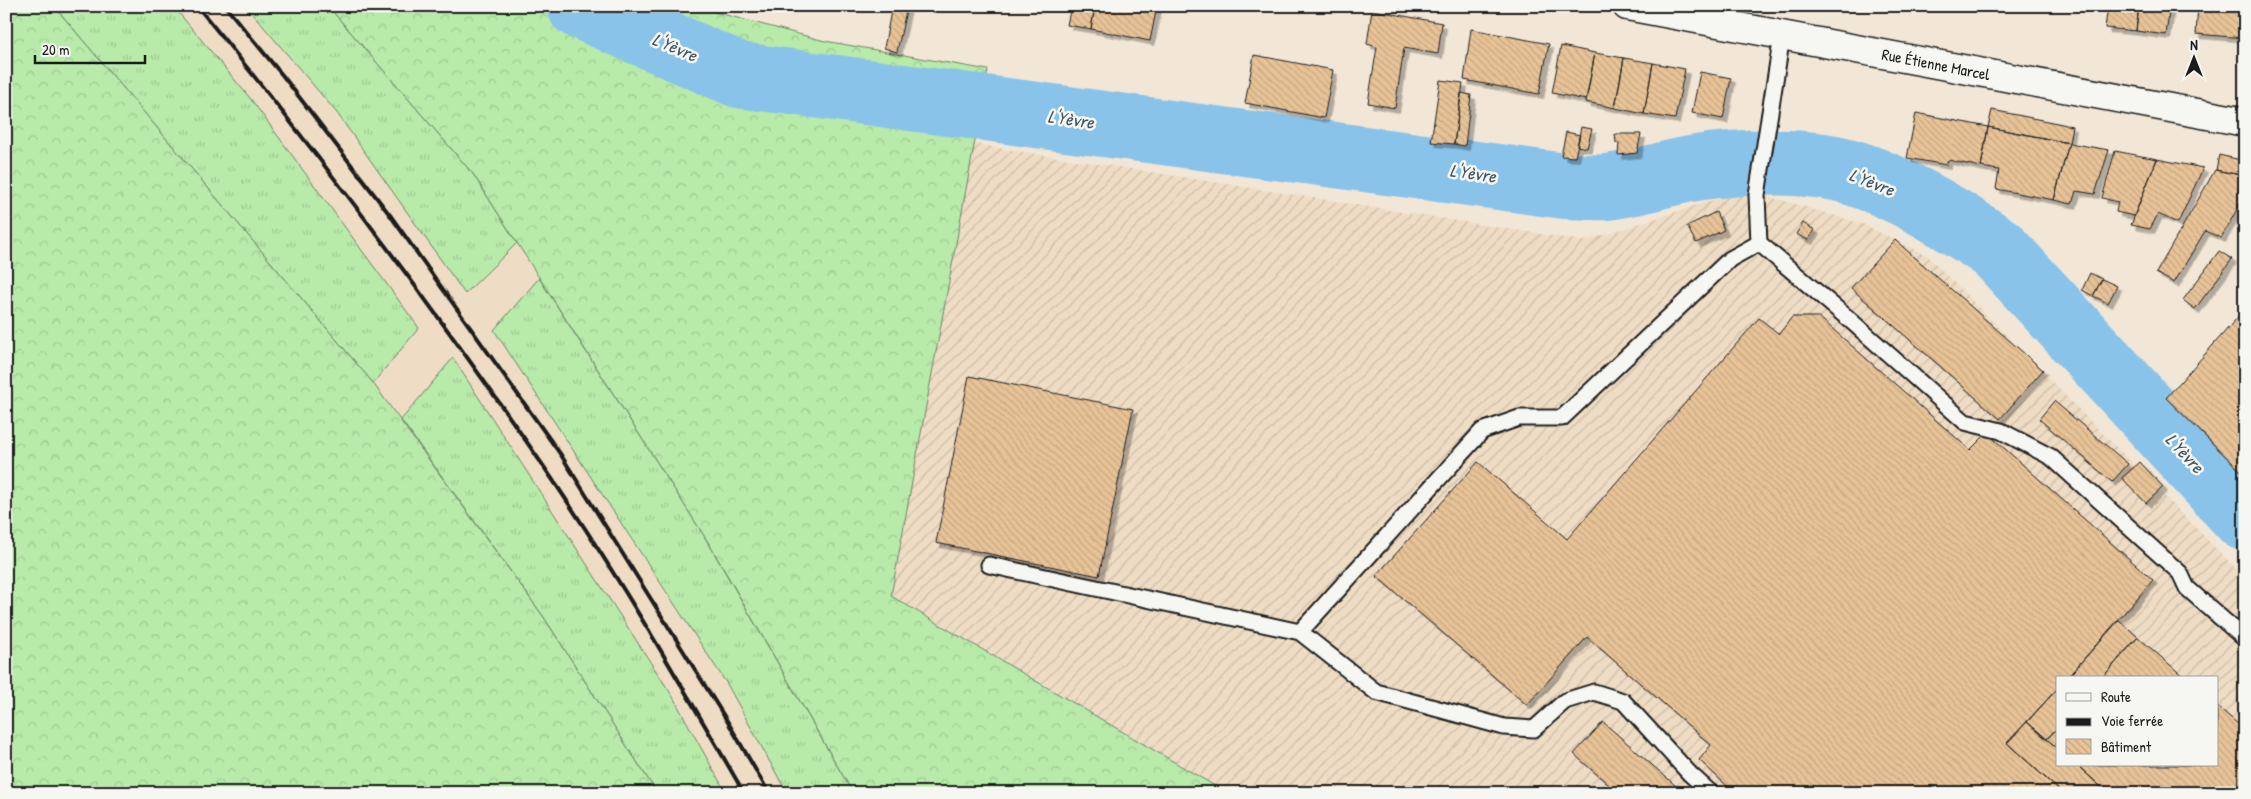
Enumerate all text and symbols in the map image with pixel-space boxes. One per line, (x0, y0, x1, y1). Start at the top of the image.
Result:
water label: L'Yèvre (649, 26, 702, 68)
scale bar (35, 32, 145, 64)
north arrow (2168, 32, 2218, 82)
text: N (2190, 35, 2198, 54)
text: 20 m (42, 39, 69, 60)
street label: Rue Étienne Marcel (1880, 43, 1993, 85)
water label: L'Yèvre (1046, 103, 1096, 135)
water label: L'Yèvre (1448, 157, 1498, 189)
water label: L'Yèvre (1846, 162, 1899, 202)
water label: L'Yèvre (2160, 428, 2210, 479)
legend (2056, 676, 2218, 766)
text: Route (2101, 686, 2131, 707)
text: Voie ferrée (2101, 710, 2163, 731)
text: Bâtiment (2101, 736, 2152, 757)

